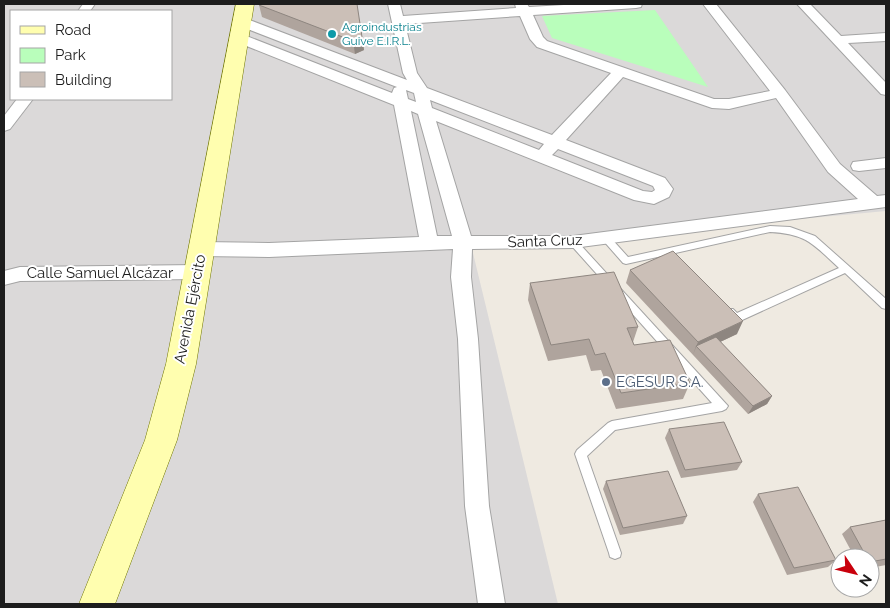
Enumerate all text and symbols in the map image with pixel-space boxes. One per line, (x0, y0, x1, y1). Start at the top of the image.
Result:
legend (10, 10, 172, 100)
place label: Agroindustrias Guive E.I.R.L. (342, 20, 422, 48)
text: Road (55, 21, 91, 39)
marker: Agroindustrias Guive E.I.R.L. (326, 28, 338, 40)
text: Park (55, 46, 86, 64)
text: Building (55, 71, 112, 89)
street label: Santa Cruz (507, 231, 583, 251)
street label: Avenida Ejército (171, 253, 209, 365)
street label: Calle Samuel Alcázar (27, 264, 174, 282)
place label: EGESUR S.A. (616, 373, 704, 391)
marker: EGESUR S.A. (600, 376, 612, 388)
north arrow (830, 548, 880, 598)
text: N (856, 571, 875, 589)

